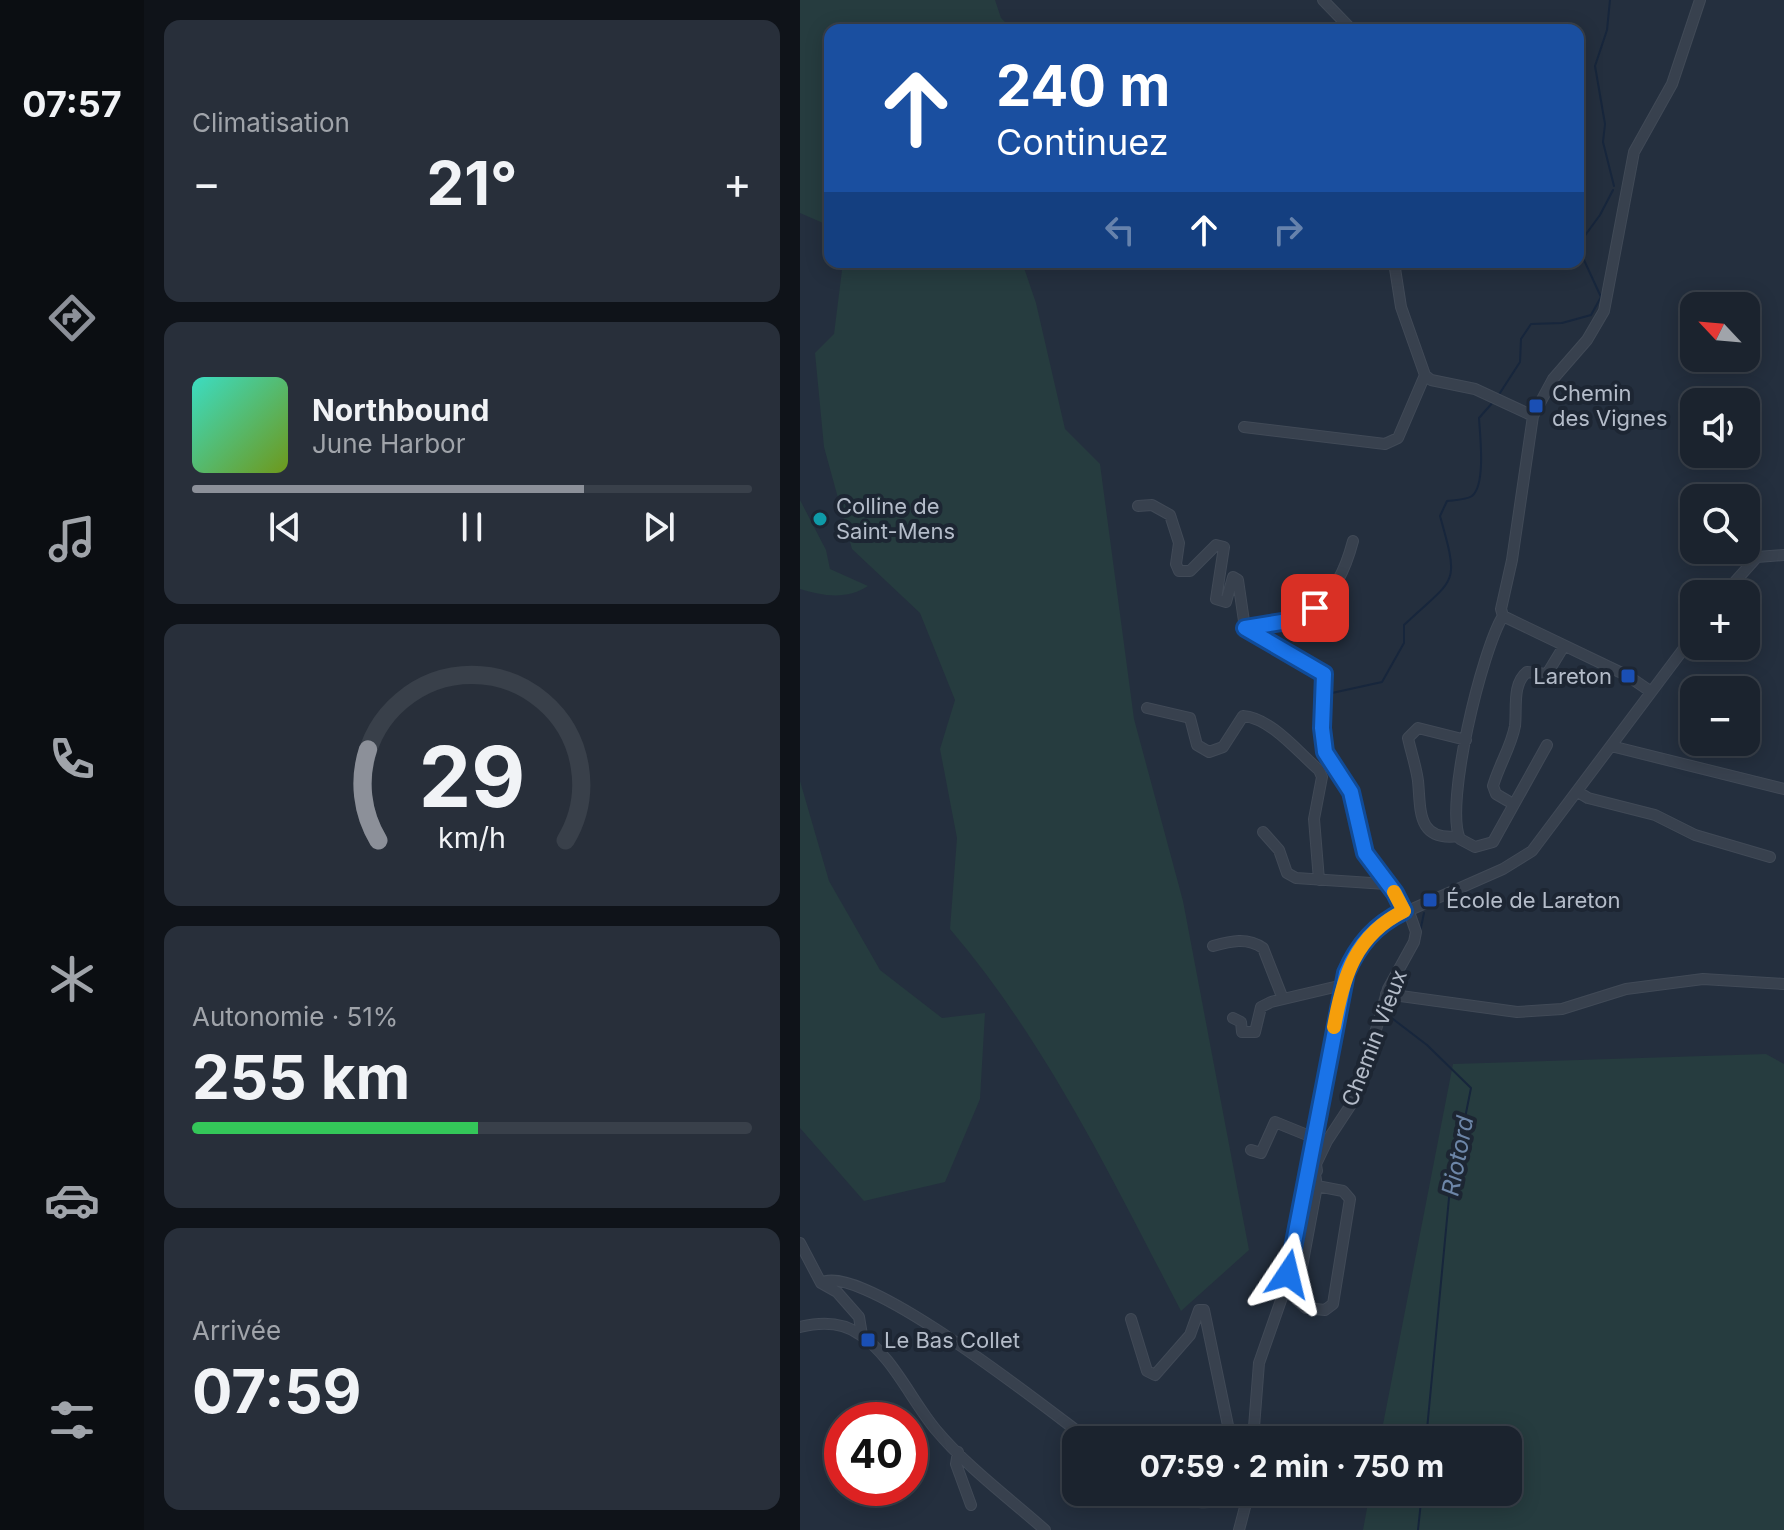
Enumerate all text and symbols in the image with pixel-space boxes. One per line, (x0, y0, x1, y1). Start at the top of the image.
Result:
text: 240 m (996, 52, 1170, 120)
icon: ahead (864, 56, 968, 160)
text: 07:57 (22, 82, 122, 126)
text: Climatisation (192, 107, 350, 138)
text: Continuez (996, 120, 1169, 164)
text: 21° (426, 147, 518, 219)
text: − (192, 156, 221, 210)
text: + (723, 156, 752, 210)
icon: left (1098, 208, 1142, 252)
icon: ahead (1182, 208, 1226, 252)
icon: right (1266, 208, 1310, 252)
icon: directions (44, 290, 100, 346)
north arrow (1680, 292, 1760, 372)
map controls (1680, 292, 1760, 756)
place label: Chemin des Vignes (1552, 380, 1668, 431)
button: sound (1680, 388, 1760, 468)
text: Northbound (312, 392, 489, 428)
marker: Chemin des Vignes (1527, 397, 1545, 415)
text: June Harbor (312, 428, 465, 459)
button: search (1680, 484, 1760, 564)
place label: Colline de Saint-Mens (836, 493, 955, 544)
icon: previous (263, 505, 307, 549)
icon: pause (450, 505, 494, 549)
icon: next (637, 505, 681, 549)
marker: Colline de Saint-Mens (811, 510, 829, 528)
icon: music (44, 511, 100, 567)
pin (1281, 574, 1349, 642)
button: + (1680, 580, 1760, 660)
icon: arrive (1293, 586, 1337, 630)
place label: Lareton (1533, 663, 1612, 689)
marker: Lareton (1619, 667, 1637, 685)
button: − (1680, 676, 1760, 756)
text: 29 (419, 726, 525, 827)
icon: phone (44, 731, 100, 787)
text: km/h (438, 820, 506, 855)
place label: École de Lareton (1446, 887, 1621, 913)
marker: École de Lareton (1421, 891, 1439, 909)
icon: climate (44, 951, 100, 1007)
street label: Chemin Vieux (1336, 966, 1412, 1110)
text: Autonomie · 51% (192, 1001, 398, 1032)
text: 255 km (192, 1041, 410, 1113)
water label: Riotord (1436, 1113, 1480, 1198)
icon: car (44, 1172, 100, 1228)
position arrow (1246, 1232, 1330, 1316)
text: Arrivée (192, 1315, 281, 1346)
place label: Le Bas Collet (884, 1327, 1020, 1353)
marker: Le Bas Collet (859, 1331, 877, 1349)
text: 07:59 (192, 1355, 362, 1427)
icon: filters (44, 1392, 100, 1448)
speed limit sign: 40 (824, 1402, 928, 1506)
text: 07:59 · 2 min · 750 m (1140, 1448, 1444, 1484)

